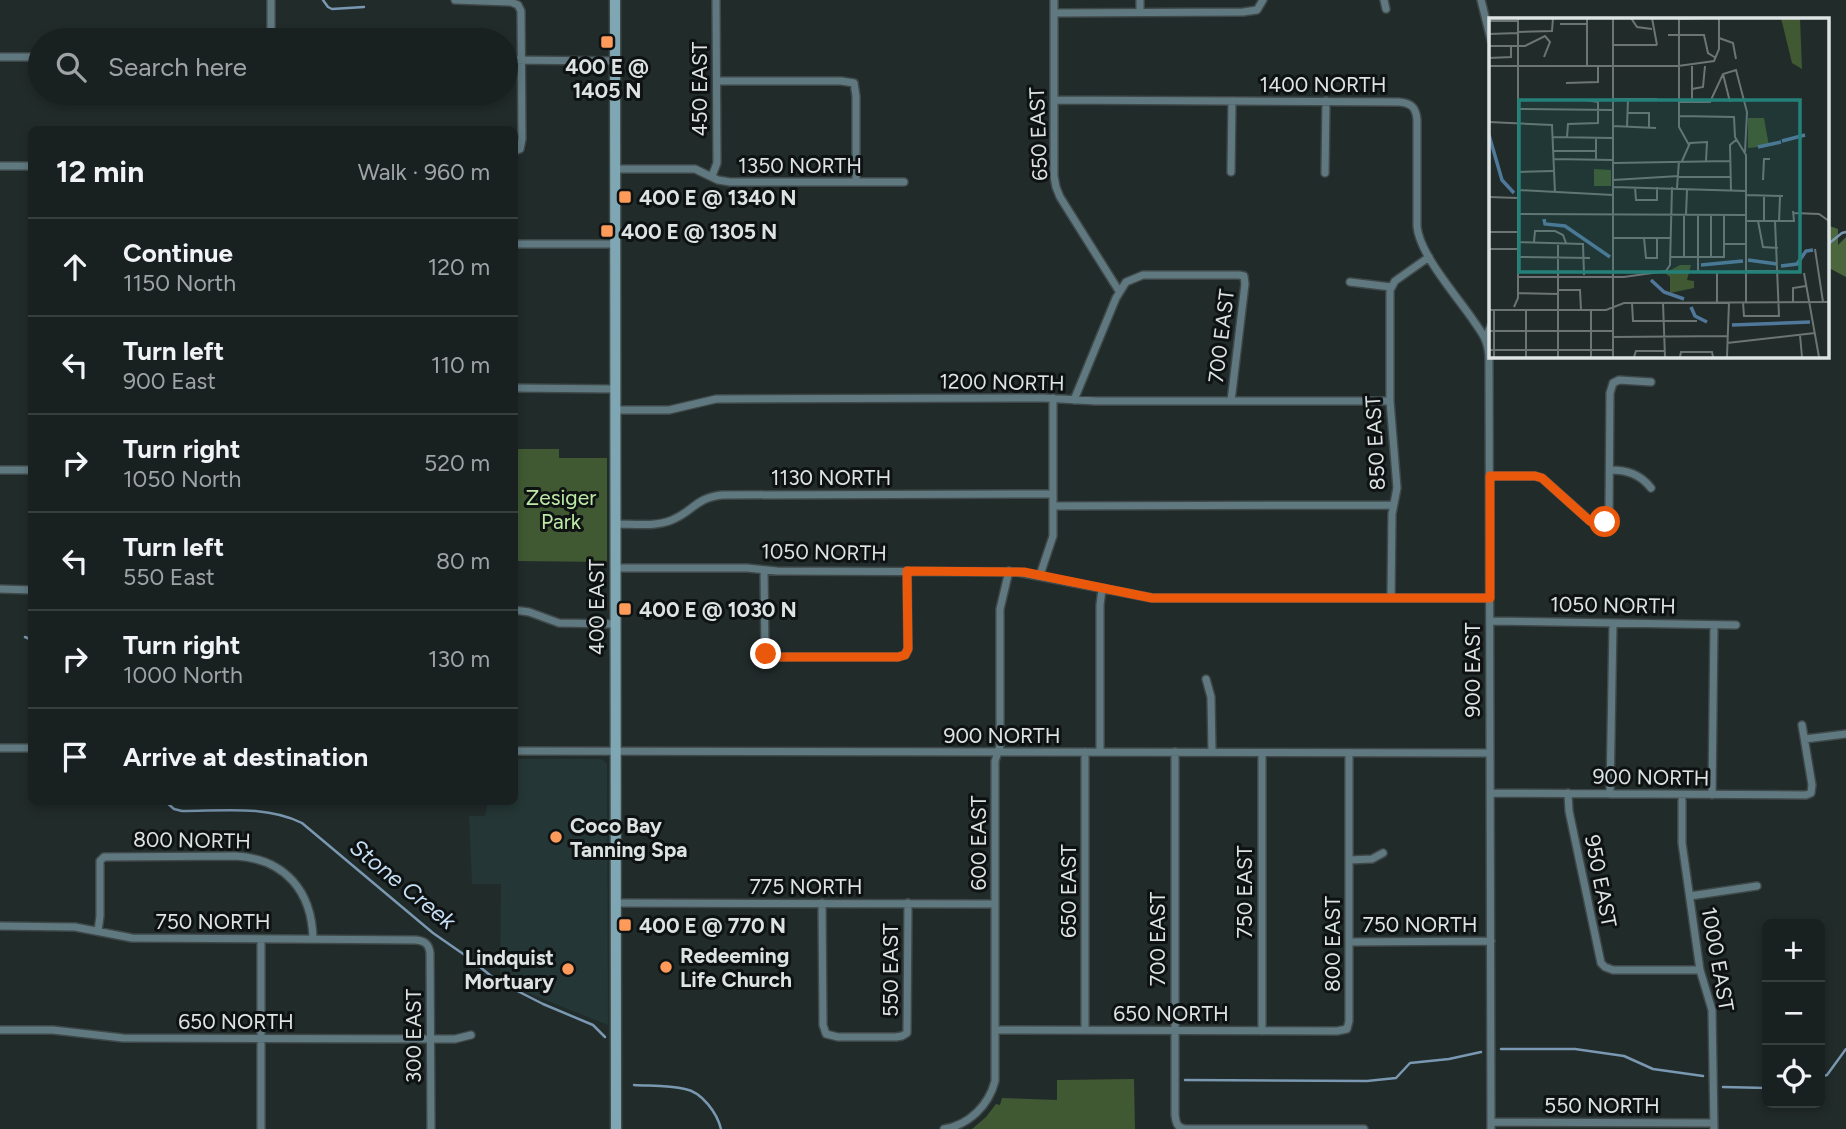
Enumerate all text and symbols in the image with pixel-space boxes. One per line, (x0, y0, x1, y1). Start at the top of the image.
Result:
inset map (1489, 18, 1828, 357)
search box (28, 28, 518, 105)
marker: 400 E @ 1405 N (599, 34, 615, 50)
street label: 450 EAST (687, 41, 712, 136)
icon: search (52, 48, 90, 86)
text: Search here (108, 51, 247, 83)
place label: 400 E @ 1405 N (565, 54, 649, 103)
street label: 1400 NORTH (1260, 72, 1386, 97)
street label: 650 EAST (1024, 86, 1052, 181)
text: 12 min (56, 153, 144, 190)
street label: 1350 NORTH (738, 153, 862, 178)
text: Walk · 960 m (358, 158, 490, 186)
place label: 400 E @ 1340 N (639, 185, 796, 210)
marker: 400 E @ 1340 N (617, 189, 633, 205)
place label: 400 E @ 1305 N (621, 219, 777, 244)
marker: 400 E @ 1305 N (599, 223, 615, 239)
text: Continue (123, 237, 233, 269)
icon: ahead (56, 248, 94, 286)
text: 120 m (428, 253, 490, 281)
text: 1150 North (123, 269, 236, 297)
street label: 700 EAST (1203, 287, 1239, 384)
text: Turn left (123, 335, 224, 367)
icon: left (56, 346, 94, 384)
text: 110 m (431, 351, 490, 379)
text: 900 East (123, 367, 216, 395)
street label: 1200 NORTH (939, 368, 1065, 396)
street label: 850 EAST (1360, 395, 1390, 491)
text: Turn right (123, 433, 240, 465)
icon: right (56, 444, 94, 482)
text: 520 m (424, 449, 490, 477)
text: 1050 North (123, 465, 241, 493)
street label: 1130 NORTH (771, 465, 891, 490)
park label: Zesiger Park (526, 485, 596, 534)
route start (1589, 506, 1620, 537)
text: Turn left (123, 531, 224, 563)
street label: 1050 NORTH (761, 538, 887, 566)
icon: left (56, 542, 94, 580)
text: 80 m (436, 547, 490, 575)
street label: 400 EAST (584, 558, 609, 655)
text: 550 East (123, 563, 215, 591)
street label: 1050 NORTH (1550, 591, 1676, 619)
place label: 400 E @ 1030 N (639, 597, 797, 622)
marker: 400 E @ 1030 N (617, 601, 633, 617)
street label: 900 EAST (1460, 622, 1485, 718)
text: Turn right (123, 629, 240, 661)
route end (750, 638, 781, 669)
icon: right (56, 640, 94, 678)
text: 130 m (428, 645, 490, 673)
text: 1000 North (123, 661, 243, 689)
street label: 900 NORTH (944, 723, 1060, 748)
icon: arrive (56, 738, 94, 776)
text: Arrive at destination (123, 741, 368, 773)
street label: 900 NORTH (1592, 763, 1710, 791)
street label: 600 EAST (966, 795, 991, 891)
place label: Coco Bay Tanning Spa (570, 813, 688, 862)
street label: 800 NORTH (133, 826, 251, 854)
marker: Coco Bay Tanning Spa (548, 829, 564, 845)
water label: Stone Creek (344, 833, 462, 936)
street label: 950 EAST (1580, 833, 1622, 930)
street label: 650 EAST (1056, 844, 1081, 938)
street label: 750 EAST (1232, 845, 1257, 939)
street label: 775 NORTH (750, 874, 862, 899)
street label: 700 EAST (1145, 891, 1170, 986)
street label: 800 EAST (1320, 896, 1345, 992)
street label: 1000 EAST (1697, 905, 1740, 1013)
street label: 750 NORTH (156, 909, 271, 934)
street label: 750 NORTH (1363, 912, 1478, 937)
place label: 400 E @ 770 N (639, 913, 786, 938)
marker: 400 E @ 770 N (617, 917, 633, 933)
map controls (1762, 919, 1825, 1108)
button: + (1762, 919, 1825, 982)
street label: 550 EAST (878, 923, 903, 1017)
place label: Redeeming Life Church (680, 943, 792, 992)
place label: Lindquist Mortuary (464, 945, 555, 994)
marker: Redeeming Life Church (658, 959, 674, 975)
marker: Lindquist Mortuary (560, 961, 576, 977)
button: − (1762, 982, 1825, 1045)
street label: 300 EAST (401, 988, 426, 1083)
street label: 650 NORTH (1113, 1001, 1229, 1026)
street label: 650 NORTH (178, 1009, 294, 1034)
button: locate (1762, 1045, 1825, 1108)
street label: 550 NORTH (1544, 1093, 1660, 1118)

